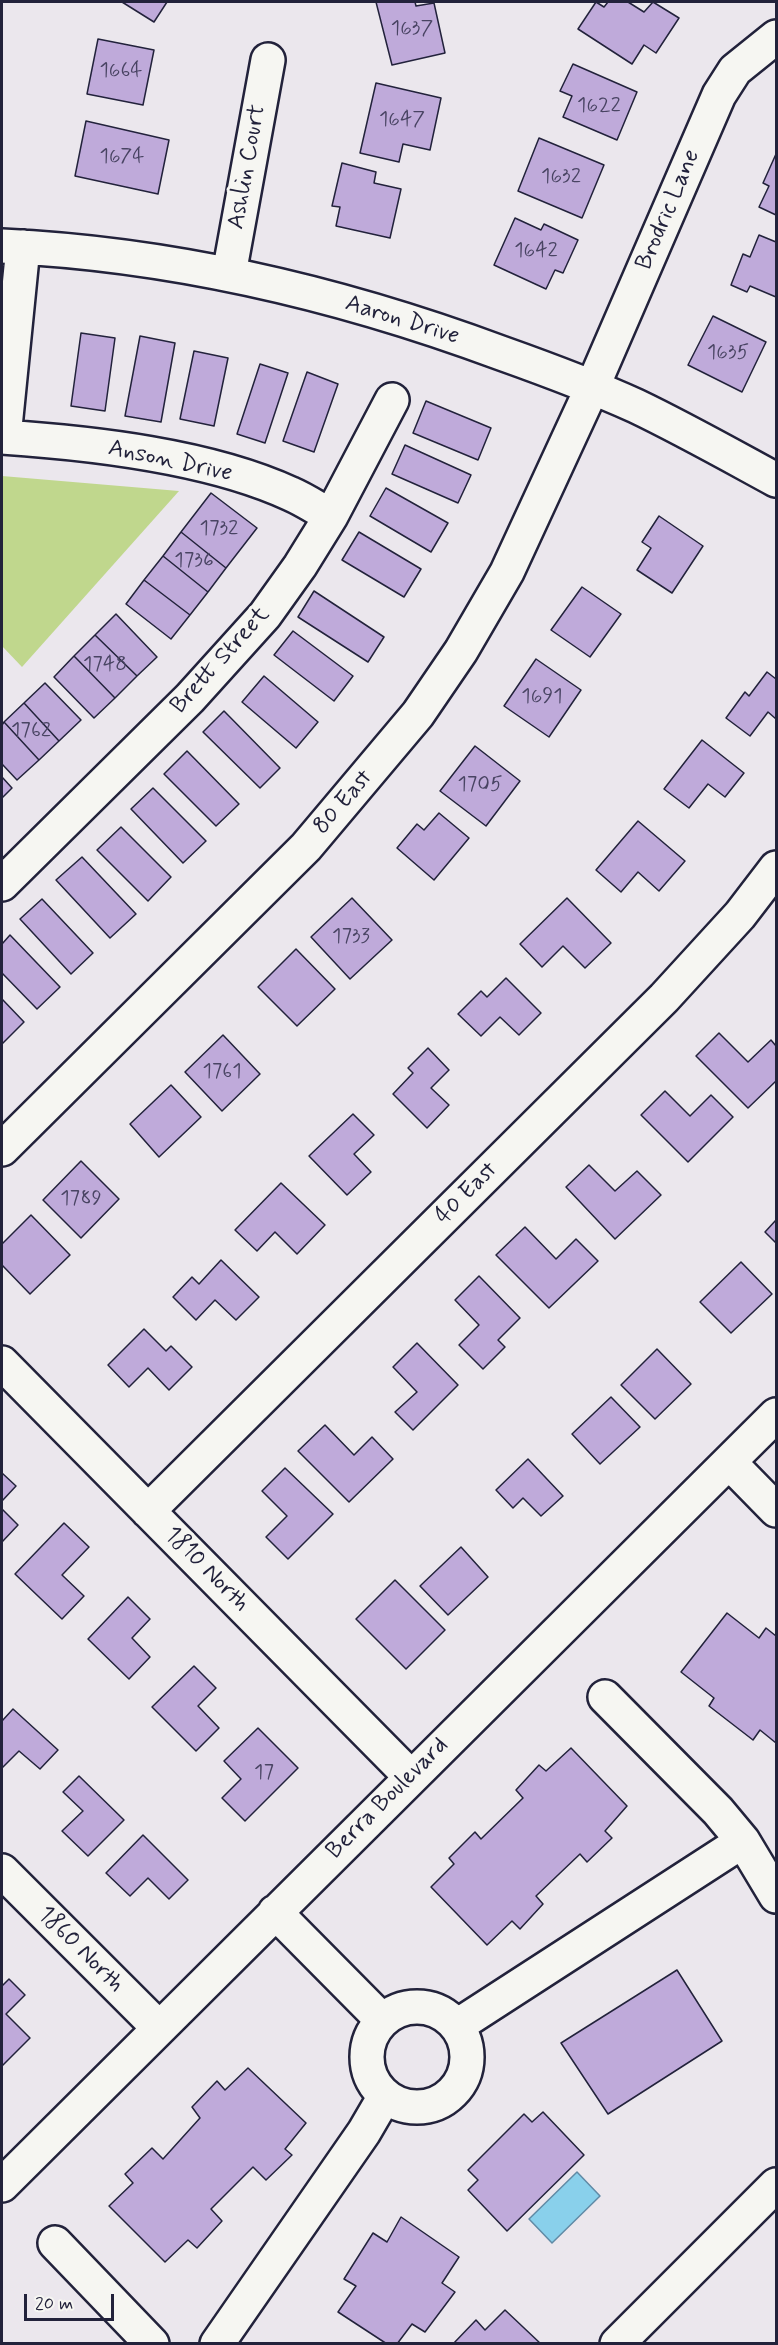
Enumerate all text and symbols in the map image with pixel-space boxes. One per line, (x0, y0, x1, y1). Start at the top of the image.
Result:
house number: 1637 (391, 17, 433, 43)
house number: 1664 (99, 59, 143, 85)
house number: 1622 (577, 94, 621, 120)
street label: Ashlin Court (223, 102, 273, 232)
house number: 1647 (379, 108, 425, 134)
house number: 1674 (100, 145, 144, 171)
street label: Brodric Lane (631, 145, 707, 275)
house number: 1632 (541, 165, 581, 191)
house number: 1642 (514, 239, 558, 265)
street label: Aaron Drive (341, 290, 463, 352)
house number: 1635 (707, 341, 749, 367)
street label: Anson Drive (105, 435, 235, 489)
house number: 1732 (200, 517, 238, 543)
house number: 1736 (174, 549, 214, 575)
street label: Brett Street (165, 601, 277, 721)
house number: 1748 (83, 653, 127, 679)
house number: 1691 (521, 685, 563, 711)
house number: 1762 (11, 719, 51, 745)
street label: 80 East (308, 765, 380, 841)
house number: 1705 (457, 773, 503, 799)
house number: 1733 (332, 925, 370, 951)
house number: 1761 (202, 1060, 242, 1086)
street label: 40 East (430, 1157, 504, 1231)
house number: 1789 (60, 1187, 102, 1213)
street label: 1810 North (157, 1521, 255, 1619)
street label: Berra Boulevard (321, 1732, 455, 1866)
house number: 17 (254, 1761, 274, 1787)
street label: 1860 North (31, 1901, 129, 1999)
scale bar (27, 2282, 117, 2320)
text: 20 m (35, 2292, 73, 2316)

